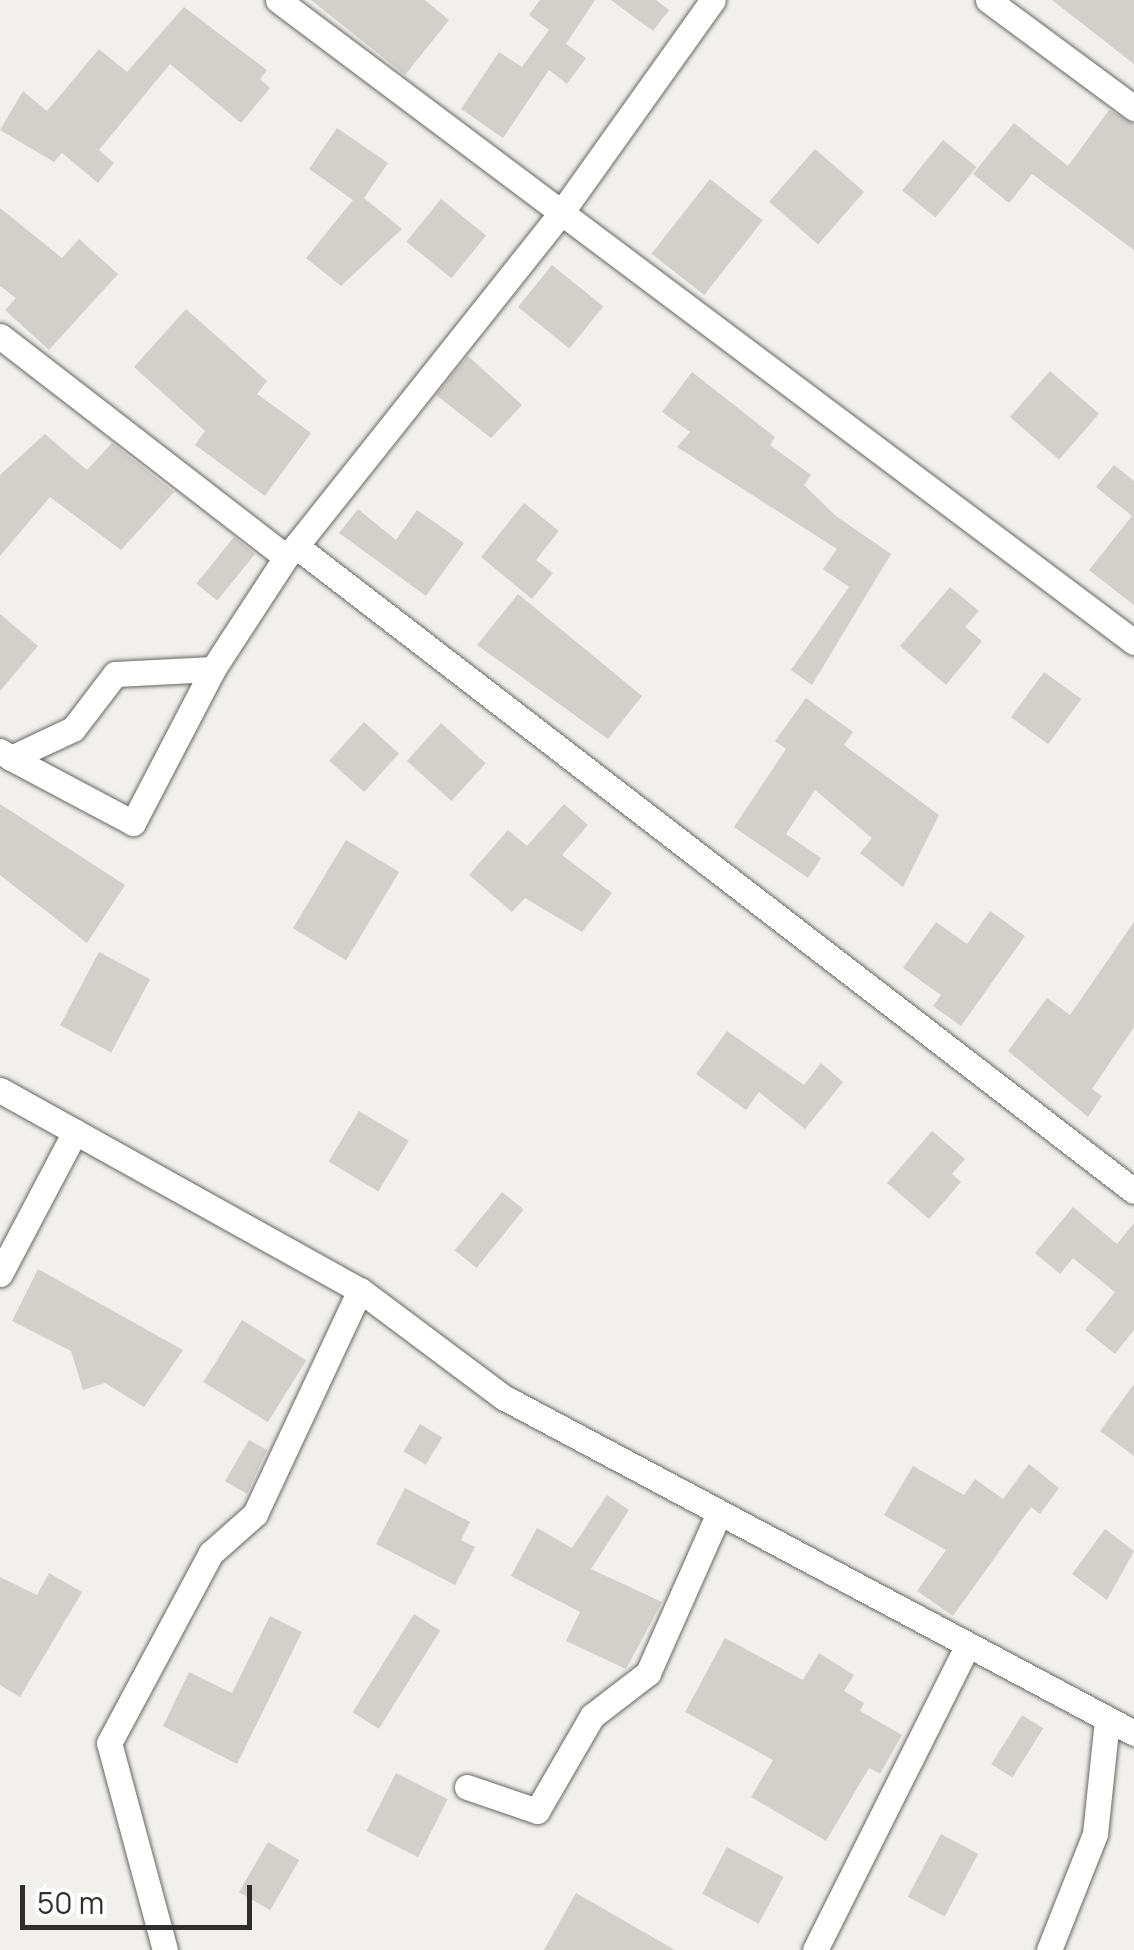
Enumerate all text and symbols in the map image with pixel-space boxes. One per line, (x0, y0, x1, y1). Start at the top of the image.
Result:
scale bar (25, 1865, 258, 1927)
text: 50 m (37, 1882, 104, 1923)

